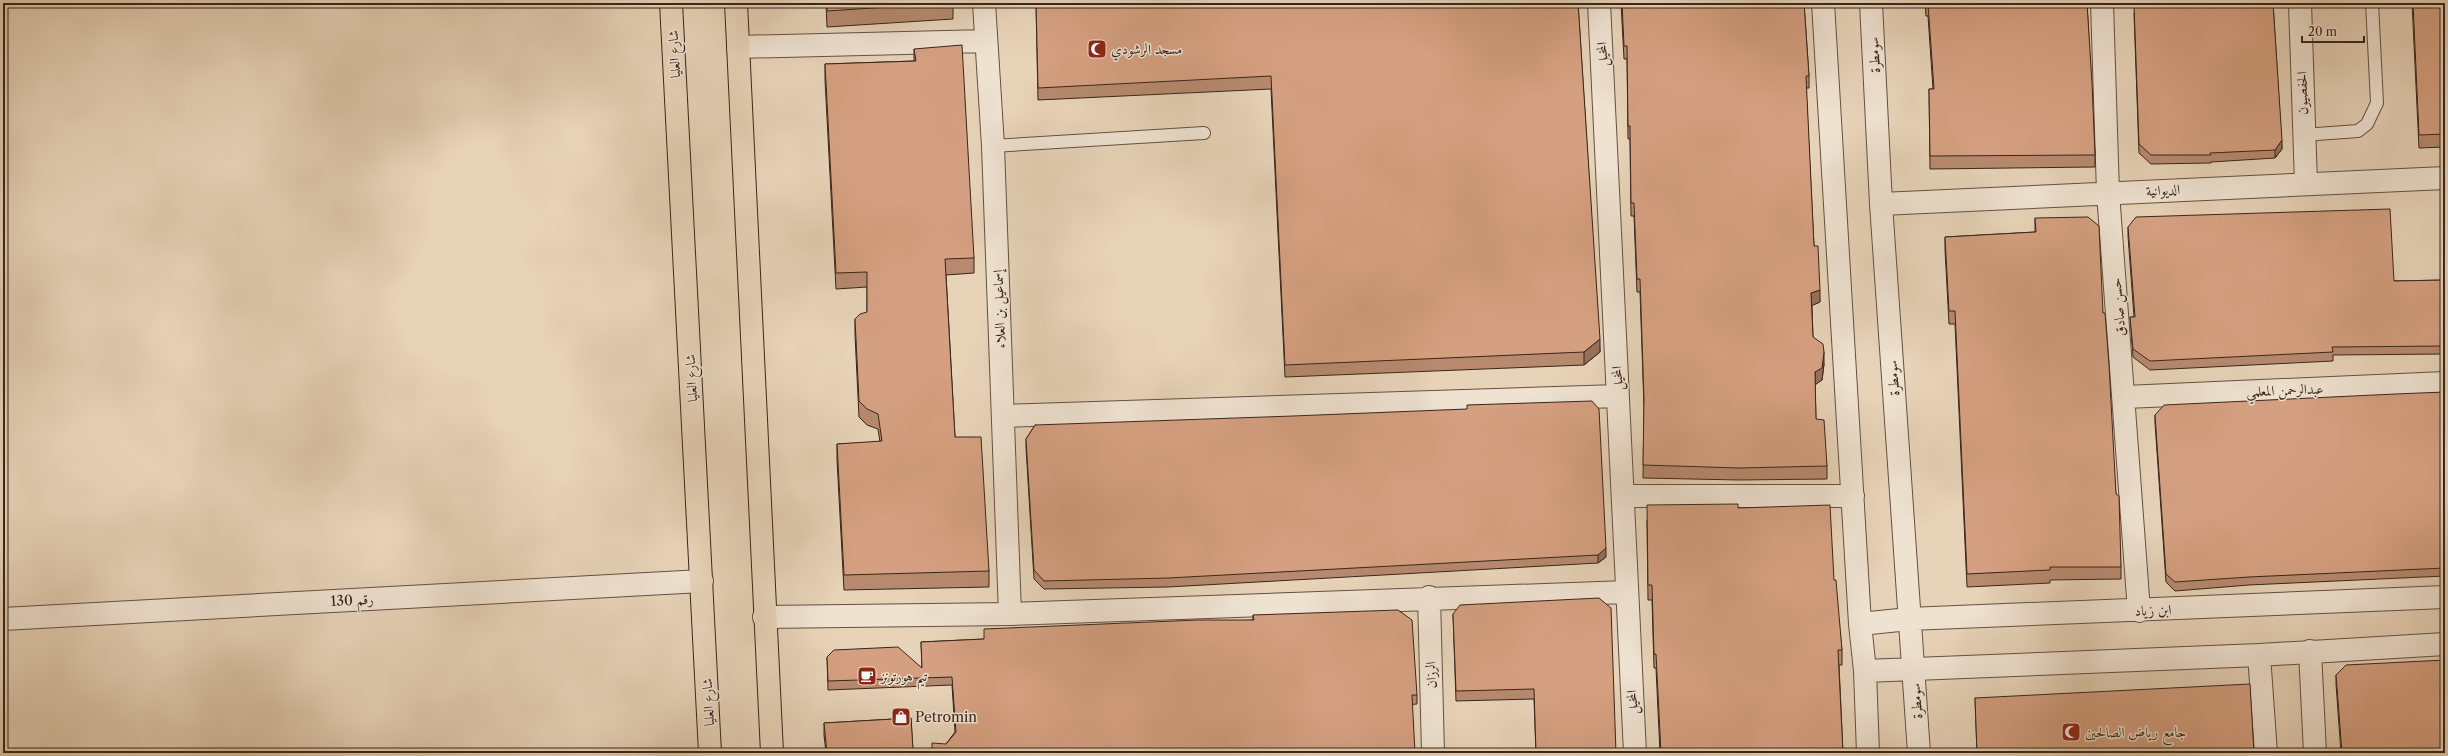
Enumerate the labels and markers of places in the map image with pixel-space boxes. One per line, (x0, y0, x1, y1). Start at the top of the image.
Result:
mosque icon: مسجد الرشودي (1086, 38, 1108, 60)
place label: مسجد الرشودي (1111, 40, 1182, 61)
cafe icon: تيم هورتونز (856, 665, 878, 687)
place label: تيم هورتونز (879, 667, 927, 690)
shop icon: Petromin (890, 706, 912, 728)
place label: Petromin (915, 708, 977, 726)
mosque icon: جامع رياض الصالحين (2060, 721, 2082, 743)
place label: جامع رياض الصالحين (2085, 723, 2186, 746)

